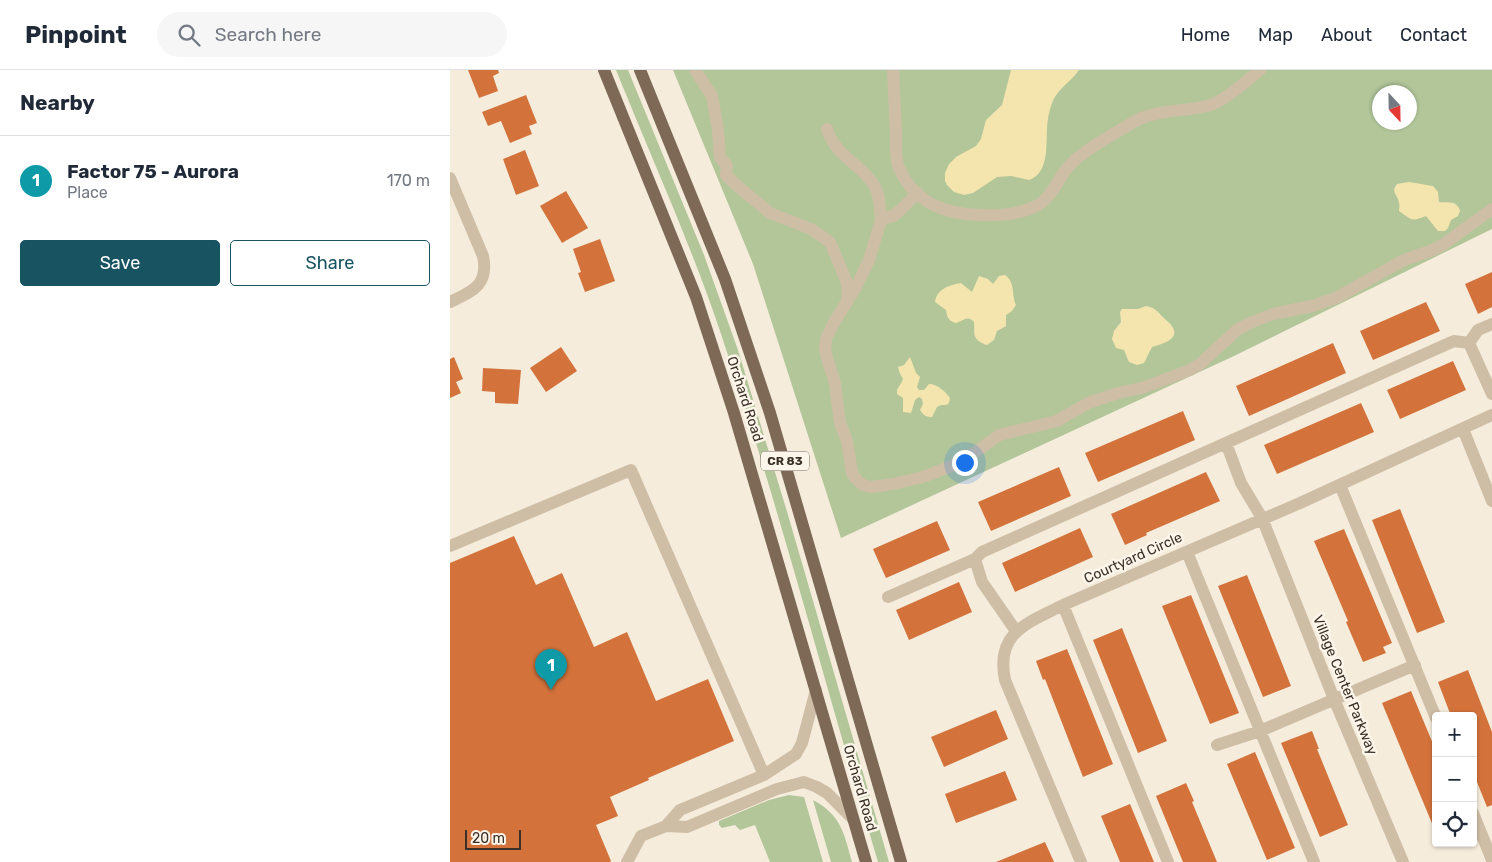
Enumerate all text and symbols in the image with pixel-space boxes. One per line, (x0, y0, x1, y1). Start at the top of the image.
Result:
search box (157, 12, 507, 57)
text: Pinpoint (25, 21, 127, 49)
icon: search (175, 21, 203, 49)
text: Search here (215, 23, 321, 46)
text: Home (1181, 24, 1230, 46)
text: Map (1258, 24, 1293, 46)
text: About (1321, 24, 1372, 46)
text: Contact (1400, 24, 1467, 46)
north arrow (1372, 85, 1417, 130)
text: Nearby (20, 90, 95, 115)
text: Factor 75 - Aurora (67, 160, 239, 183)
text: 1 (32, 171, 40, 190)
text: 170 m (387, 171, 430, 190)
text: Place (67, 183, 108, 202)
button: Save (20, 240, 220, 286)
button: Share (230, 240, 430, 286)
street label: Orchard Road (723, 354, 767, 444)
your location (952, 450, 978, 476)
road number: CR 83 (761, 452, 809, 471)
street label: Courtyard Circle (1081, 529, 1185, 587)
street label: Village Center Parkway (1309, 613, 1381, 758)
pin: 1 (535, 649, 567, 690)
map controls (1432, 712, 1477, 847)
button: + (1432, 712, 1477, 757)
street label: Orchard Road (840, 743, 880, 833)
button: − (1432, 757, 1477, 802)
button: locate (1432, 802, 1477, 847)
scale bar (465, 827, 521, 850)
text: 20 m (472, 830, 505, 847)

